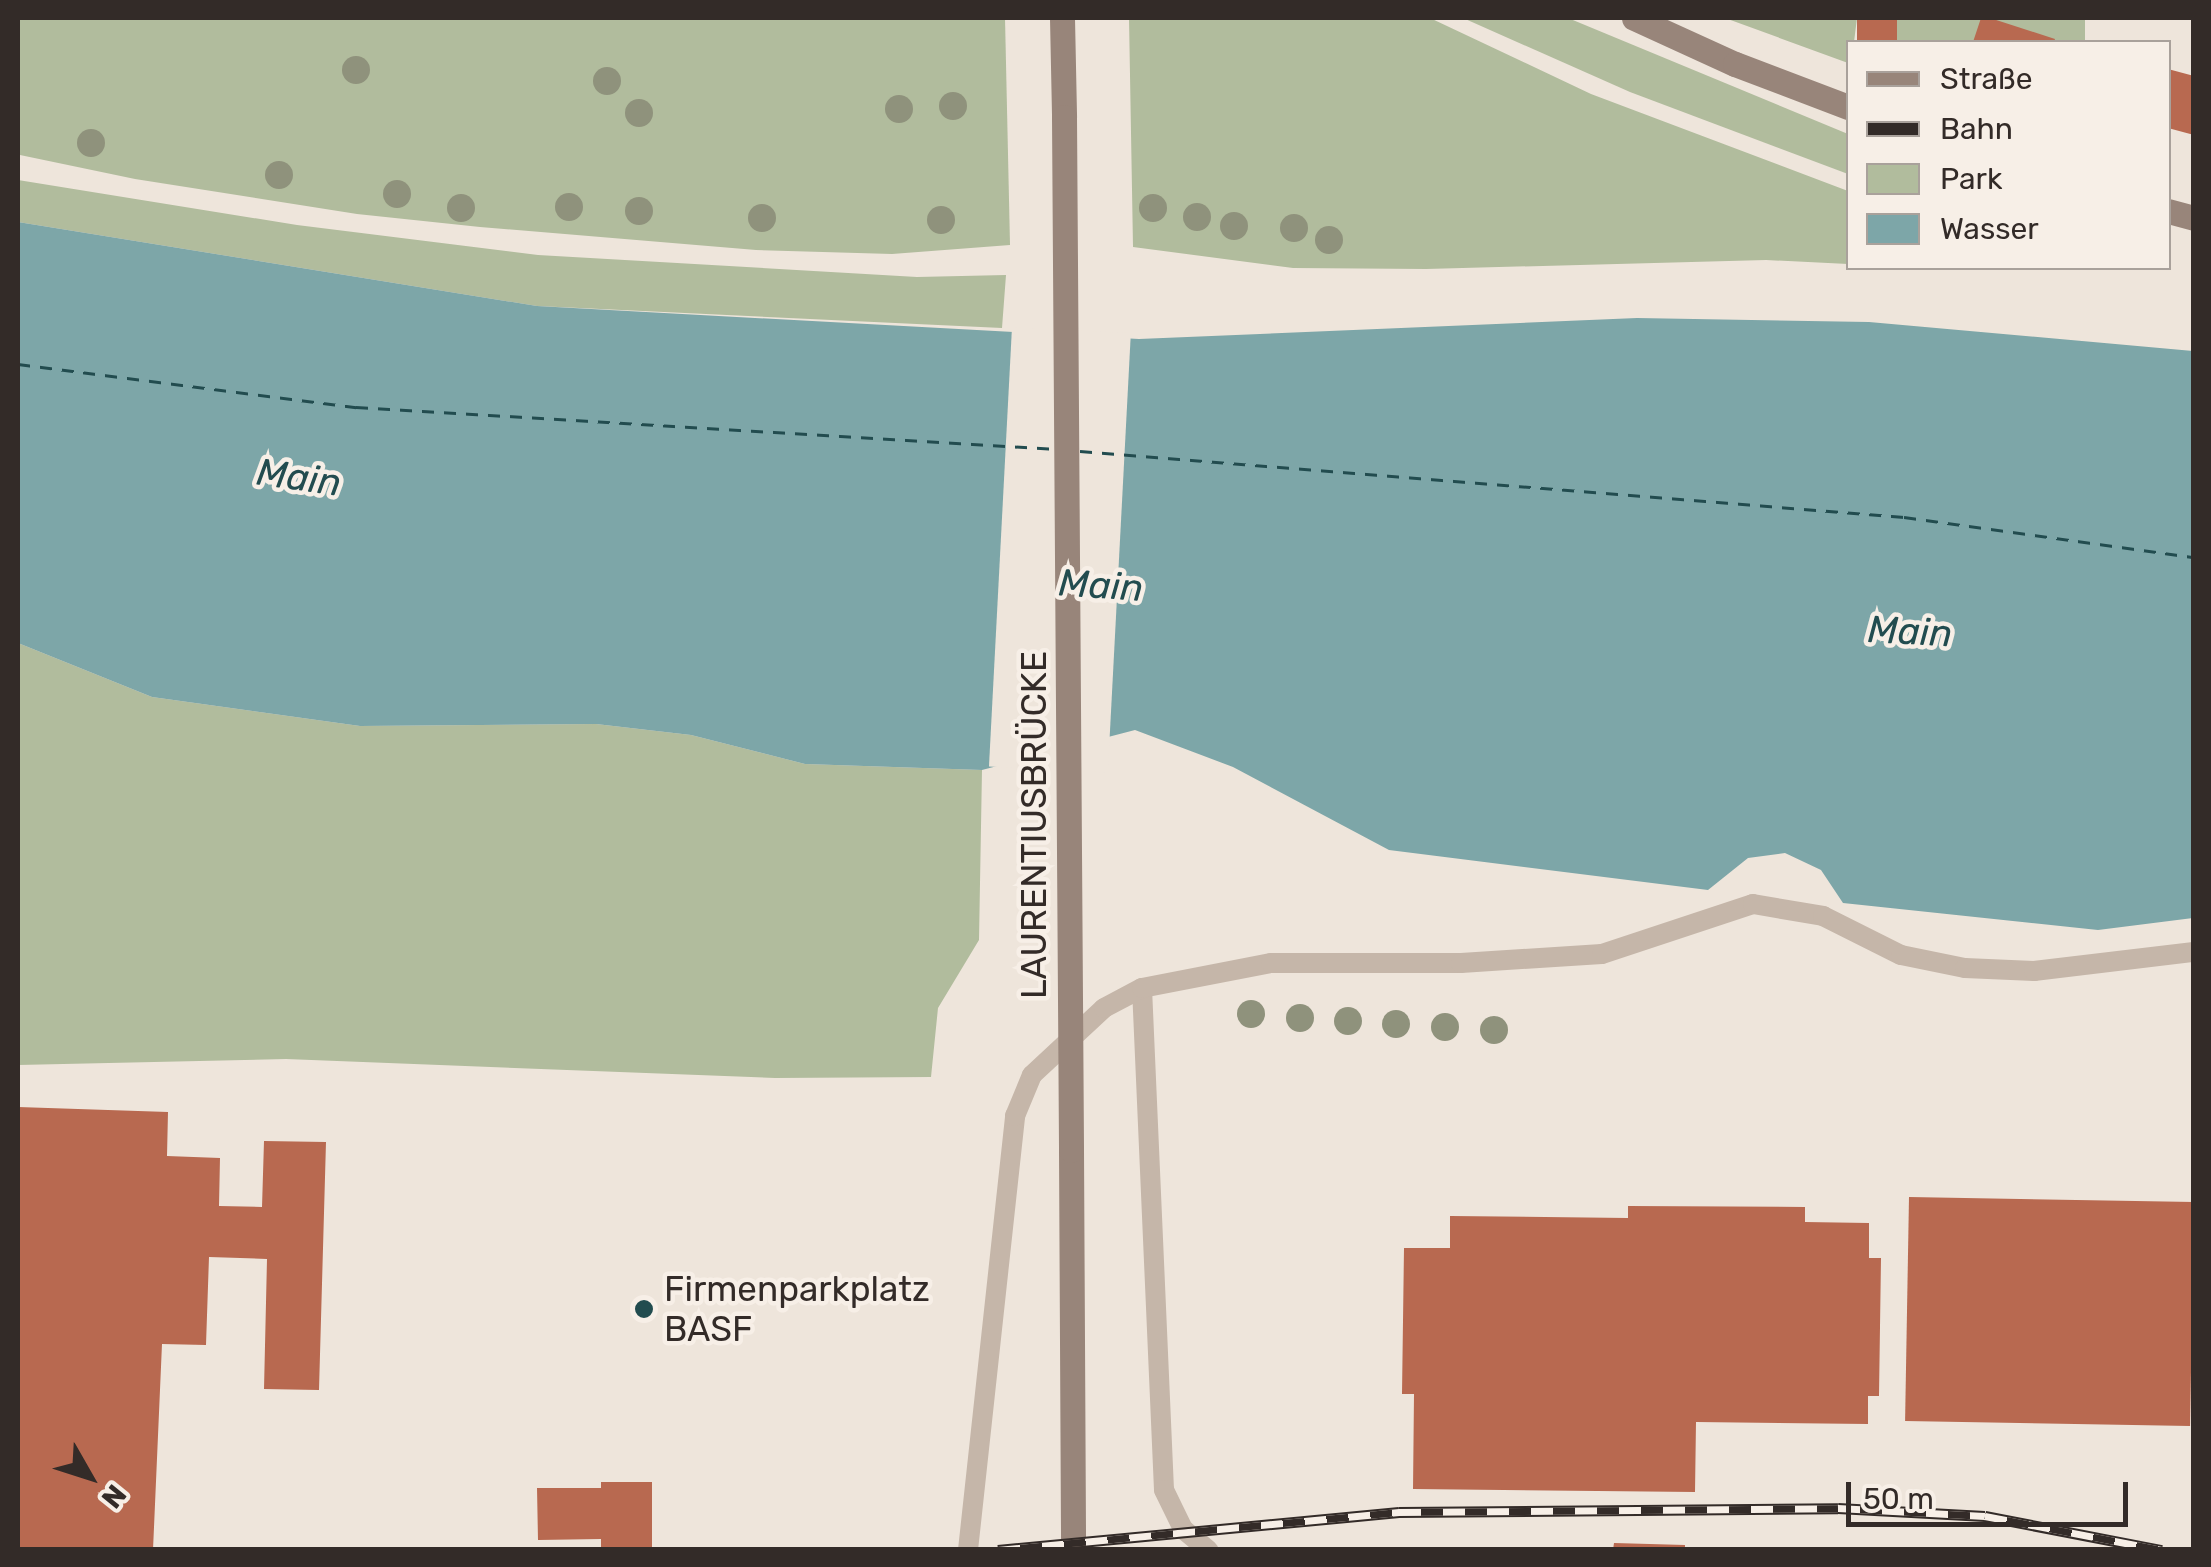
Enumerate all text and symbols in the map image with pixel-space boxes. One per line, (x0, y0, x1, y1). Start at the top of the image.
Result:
legend (1846, 40, 2171, 270)
text: Straße (1940, 61, 2033, 97)
text: Bahn (1940, 111, 2013, 147)
text: Park (1940, 161, 2002, 197)
text: Wasser (1940, 211, 2039, 247)
water label: Main (254, 450, 344, 506)
water label: Main (1057, 560, 1145, 612)
water label: Main (1866, 607, 1954, 657)
street label: LAURENTIUSBRÜCKE (1013, 651, 1055, 999)
place label: Firmenparkplatz BASF (664, 1268, 930, 1350)
marker: Firmenparkplatz BASF (633, 1298, 655, 1320)
north arrow (40, 1427, 140, 1527)
scale bar (1851, 1462, 2134, 1524)
text: N (95, 1478, 133, 1514)
text: 50 m (1863, 1481, 1934, 1517)

